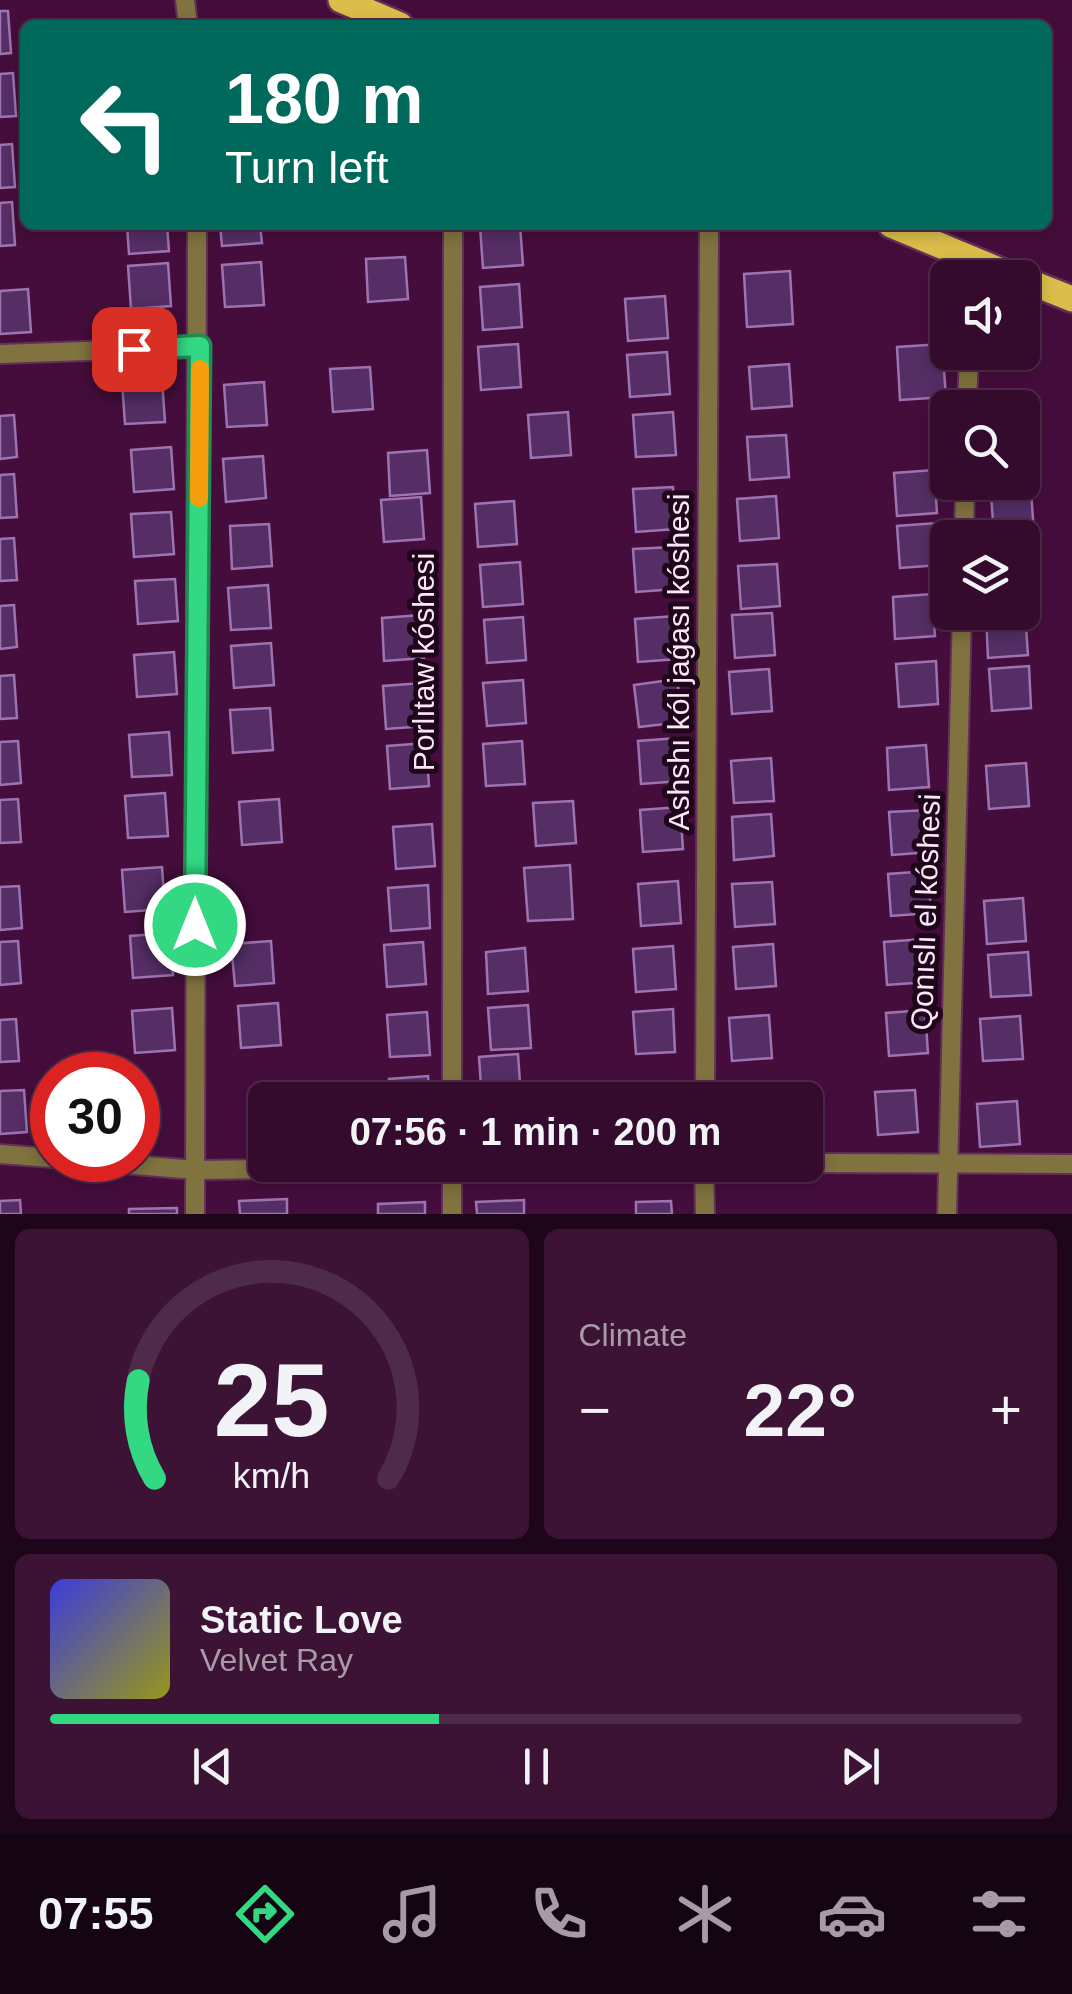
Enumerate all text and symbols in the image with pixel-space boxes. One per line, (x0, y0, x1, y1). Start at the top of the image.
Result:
icon: left (60, 60, 190, 190)
text: 180 m (225, 60, 423, 138)
text: Turn left (225, 142, 388, 193)
map controls (930, 260, 1040, 630)
button: sound (930, 260, 1040, 370)
pin (92, 307, 177, 392)
icon: arrive (107, 322, 162, 377)
button: search (930, 390, 1040, 500)
street label: Ashshı kól jaǵası kóshesi (662, 494, 695, 830)
button: layers (930, 520, 1040, 630)
street label: Porlıtaw kóshesi (407, 553, 440, 771)
street label: Qonıslı el kóshesi (905, 793, 946, 1031)
position arrow (143, 873, 247, 977)
speed limit sign: 30 (30, 1052, 160, 1182)
text: 07:56 · 1 min · 200 m (350, 1111, 721, 1153)
text: Climate (579, 1317, 687, 1353)
text: 25 (214, 1342, 330, 1458)
text: 22° (744, 1368, 857, 1452)
text: − (579, 1379, 611, 1441)
text: + (990, 1379, 1022, 1441)
text: km/h (233, 1456, 310, 1496)
text: Static Love (200, 1599, 403, 1641)
text: Velvet Ray (200, 1642, 353, 1678)
icon: previous (185, 1739, 240, 1794)
icon: pause (509, 1739, 564, 1794)
icon: next (833, 1739, 888, 1794)
icon: directions (230, 1879, 300, 1949)
icon: music (377, 1879, 447, 1949)
icon: phone (524, 1879, 594, 1949)
icon: climate (670, 1879, 740, 1949)
icon: car (817, 1879, 887, 1949)
icon: filters (964, 1879, 1034, 1949)
text: 07:55 (38, 1888, 153, 1939)

